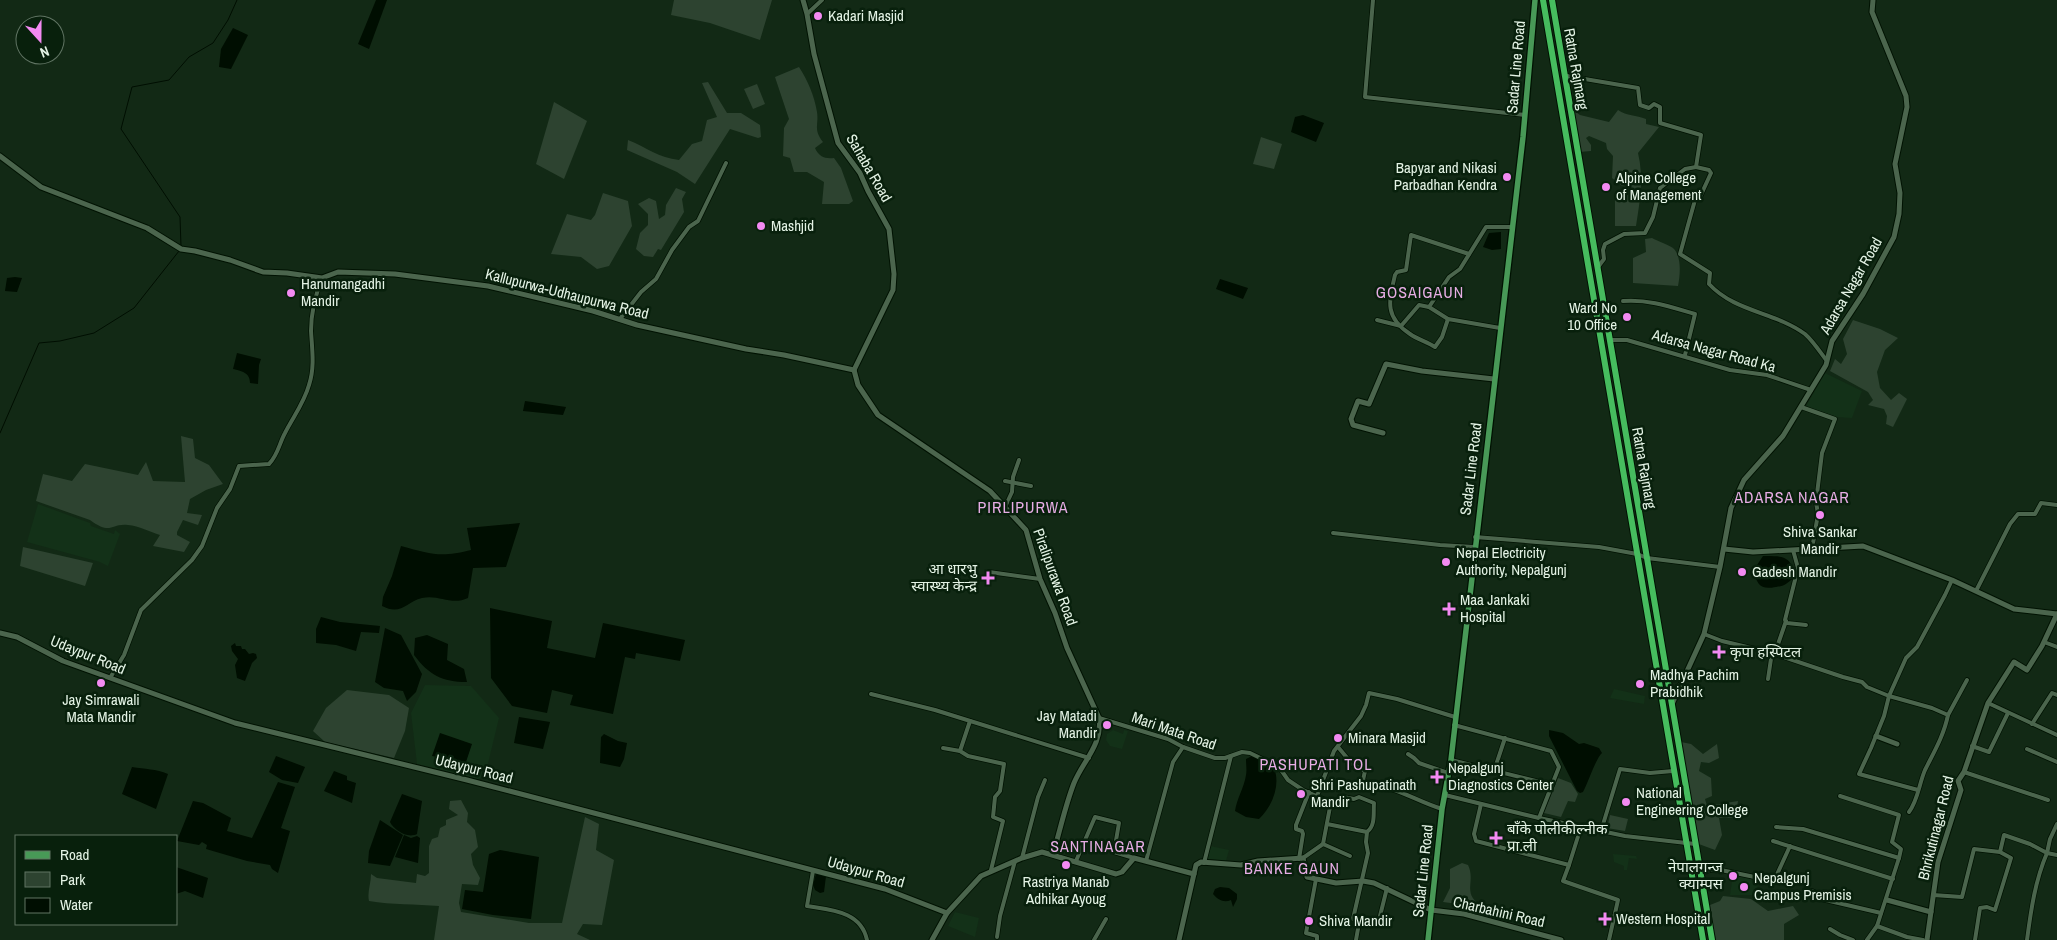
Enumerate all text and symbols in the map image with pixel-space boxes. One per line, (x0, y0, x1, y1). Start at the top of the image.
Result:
place label: Kadari Masjid (828, 5, 904, 26)
marker: Kadari Masjid (812, 10, 824, 22)
north arrow (15, 15, 65, 65)
street label: Sadar Line Road (1501, 20, 1530, 114)
street label: Ratna Rajmarg (1559, 26, 1594, 112)
text: N (38, 42, 52, 62)
street label: Sahaba Road (842, 130, 897, 206)
place label: Bapyar and Nikasi Parbadhan Kendra (1394, 157, 1497, 195)
place label: Alpine College of Management (1615, 167, 1702, 205)
marker: Bapyar and Nikasi Parbadhan Kendra (1501, 171, 1513, 183)
marker: Alpine College of Management (1600, 181, 1612, 193)
place label: Mashjid (771, 215, 814, 236)
marker: Mashjid (755, 220, 767, 232)
street label: Adarsa Nagar Road (1814, 233, 1887, 339)
street label: Kallupurwa-Udhaupurwa Road (483, 263, 651, 324)
place label: Hanumangadhi Mandir (301, 273, 385, 311)
district label: GOSAIGAUN (1376, 281, 1464, 303)
marker: Hanumangadhi Mandir (285, 287, 297, 299)
place label: Ward No 10 Office (1567, 297, 1617, 335)
marker: Ward No 10 Office (1621, 311, 1633, 323)
street label: Adarsa Nagar Road Ka (1649, 324, 1778, 377)
street label: Sadar Line Road (1454, 421, 1487, 516)
street label: Ratna Rajmarg (1627, 425, 1662, 511)
district label: ADARSA NAGAR (1733, 486, 1850, 508)
district label: PIRLIPURWA (978, 496, 1068, 518)
marker: Shiva Sankar Mandir (1814, 509, 1826, 521)
place label: Shiva Sankar Mandir (1783, 521, 1857, 559)
street label: Piralipurawa Road (1028, 525, 1083, 628)
place label: Nepal Electricity Authority, Nepalgunj (1455, 542, 1567, 580)
marker: Nepal Electricity Authority, Nepalgunj (1440, 556, 1452, 568)
place label: आ धारभु स्वास्थ्य केन्द्र (911, 558, 978, 596)
place label: Gadesh Mandir (1752, 561, 1837, 582)
marker: Gadesh Mandir (1736, 566, 1748, 578)
marker: आ धारभु स्वास्थ्य केन्द्र (981, 571, 995, 585)
place label: Maa Jankaki Hospital (1460, 589, 1530, 627)
marker: Maa Jankaki Hospital (1442, 602, 1456, 616)
street label: Udaypur Road (47, 630, 129, 679)
place label: कृपा हस्पिटल (1730, 641, 1802, 662)
marker: कृपा हस्पिटल (1712, 645, 1726, 659)
place label: Madhya Pachim Prabidhik (1650, 664, 1739, 702)
marker: Jay Simrawali Mata Mandir (95, 677, 107, 689)
marker: Madhya Pachim Prabidhik (1634, 678, 1646, 690)
place label: Jay Simrawali Mata Mandir (62, 689, 140, 727)
place label: Jay Matadi Mandir (1037, 705, 1097, 743)
street label: Mari Mata Road (1129, 706, 1219, 755)
marker: Jay Matadi Mandir (1101, 719, 1113, 731)
place label: Minara Masjid (1348, 727, 1426, 748)
marker: Minara Masjid (1332, 732, 1344, 744)
street label: Udaypur Road (433, 749, 515, 788)
district label: PASHUPATI TOL (1259, 753, 1373, 775)
place label: Nepalgunj Diagnostics Center (1448, 757, 1553, 795)
marker: Nepalgunj Diagnostics Center (1430, 770, 1444, 784)
place label: Shri Pashupatinath Mandir (1311, 774, 1416, 812)
street label: Bhrikutinagar Road (1912, 774, 1959, 882)
place label: National Engineering College (1636, 782, 1748, 820)
marker: Shri Pashupatinath Mandir (1295, 788, 1307, 800)
marker: National Engineering College (1620, 796, 1632, 808)
place label: बाँके पोलीकील्नीक प्रा.ली (1507, 818, 1608, 856)
street label: Sadar Line Road (1407, 824, 1438, 918)
marker: बाँके पोलीकील्नीक प्रा.ली (1489, 831, 1503, 845)
legend (15, 835, 178, 925)
district label: SANTINAGAR (1050, 835, 1146, 857)
text: Road (60, 844, 89, 865)
street label: Udaypur Road (825, 850, 907, 893)
place label: नेपालगन्ज क्याम्पस (1668, 856, 1724, 894)
district label: BANKE GAUN (1244, 857, 1340, 879)
marker: Rastriya Manab Adhikar Ayoug (1060, 859, 1072, 871)
place label: Nepalgunj Campus Premisis (1754, 867, 1852, 905)
text: Park (60, 869, 86, 890)
marker: नेपालगन्ज क्याम्पस (1727, 870, 1739, 882)
place label: Rastriya Manab Adhikar Ayoug (1023, 871, 1110, 909)
marker: Nepalgunj Campus Premisis (1738, 881, 1750, 893)
street label: Charbahini Road (1451, 891, 1547, 932)
text: Water (60, 894, 92, 915)
place label: Western Hospital (1616, 908, 1710, 929)
place label: Shiva Mandir (1319, 910, 1392, 931)
marker: Western Hospital (1598, 912, 1612, 926)
marker: Shiva Mandir (1303, 915, 1315, 927)

